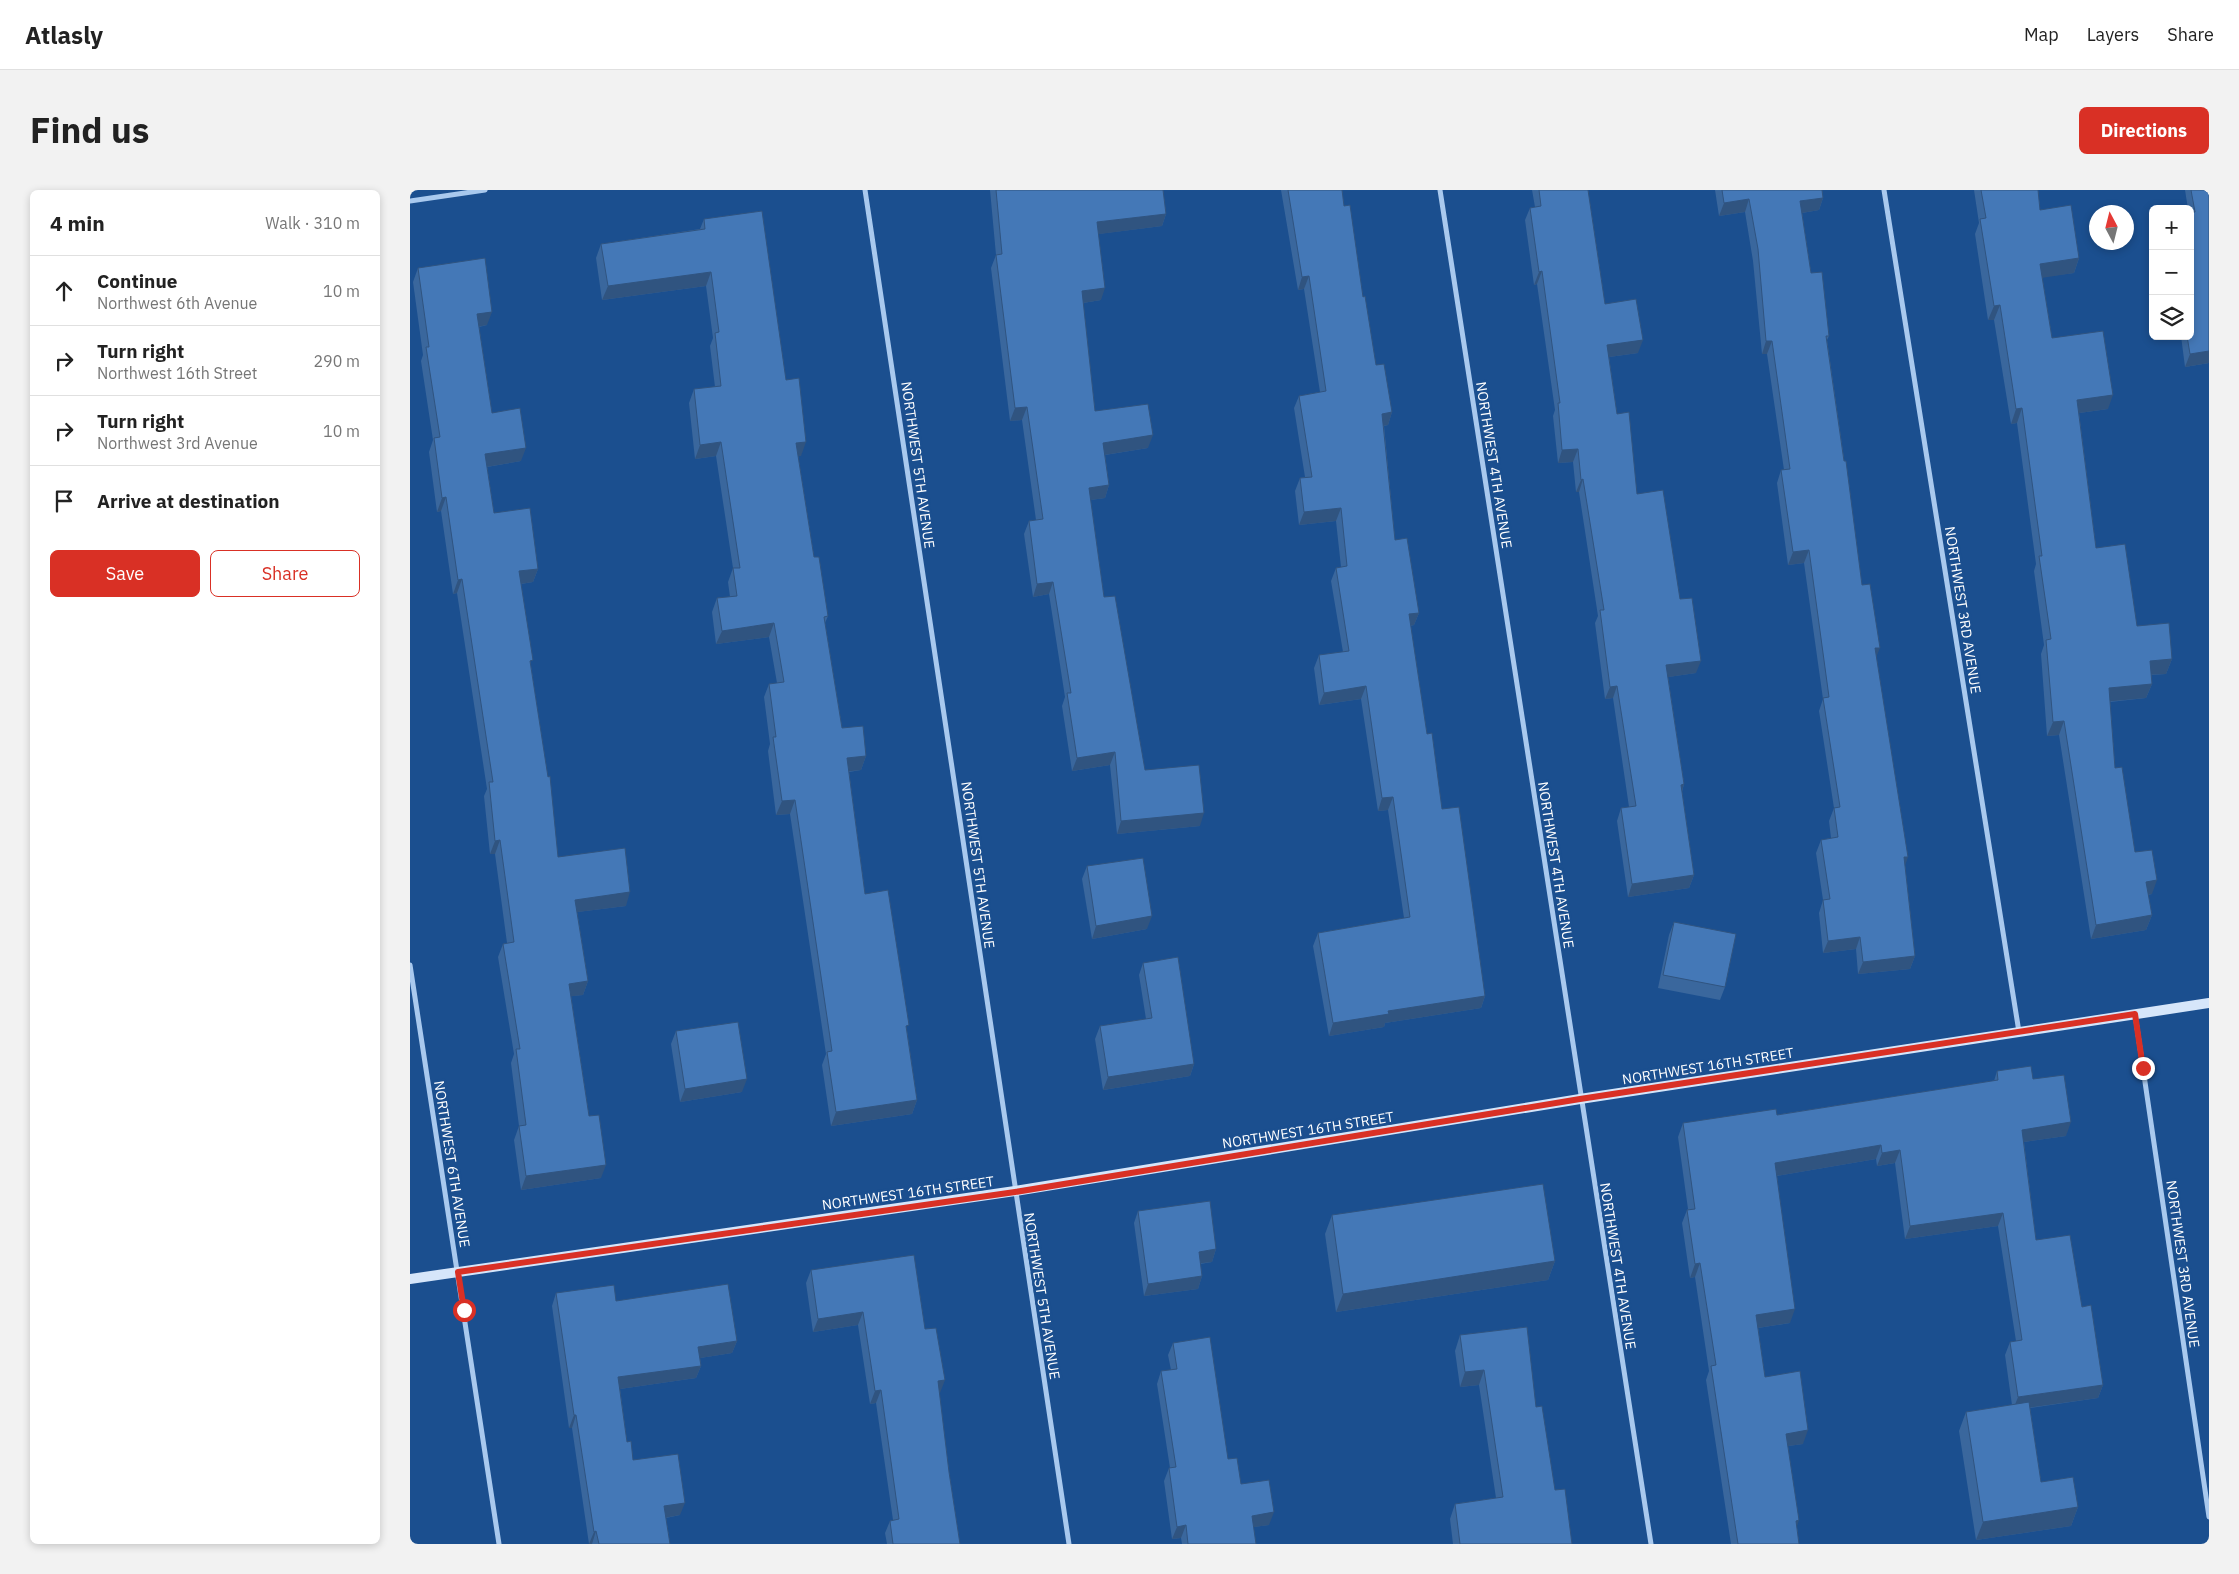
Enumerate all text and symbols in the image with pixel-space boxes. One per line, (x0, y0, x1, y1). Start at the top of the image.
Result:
text: Atlasly (25, 19, 103, 51)
text: Map (2024, 23, 2059, 46)
text: Layers (2087, 23, 2139, 46)
text: Share (2167, 23, 2214, 46)
text: Find us (30, 107, 149, 153)
button: Directions (2079, 107, 2209, 154)
north arrow (2089, 205, 2134, 250)
map controls (2149, 205, 2194, 340)
button: + (2149, 205, 2194, 250)
text: 4 min (50, 209, 105, 237)
text: Walk · 310 m (265, 213, 360, 233)
button: − (2149, 250, 2194, 295)
text: Continue (97, 269, 177, 293)
icon: ahead (50, 277, 78, 305)
text: 10 m (323, 281, 360, 301)
text: Northwest 6th Avenue (97, 293, 257, 313)
button: layers (2149, 295, 2194, 340)
text: Turn right (97, 339, 184, 363)
icon: right (50, 347, 78, 375)
text: 290 m (313, 351, 360, 371)
text: Northwest 16th Street (97, 363, 257, 383)
street label: NORTHWEST 5TH AVENUE (897, 380, 939, 550)
street label: NORTHWEST 4TH AVENUE (1472, 380, 1516, 550)
text: Turn right (97, 409, 184, 433)
icon: right (50, 417, 78, 445)
text: 10 m (323, 421, 360, 441)
text: Northwest 3rd Avenue (97, 433, 258, 453)
icon: arrive (50, 487, 78, 515)
text: Arrive at destination (97, 489, 280, 513)
street label: NORTHWEST 3RD AVENUE (1941, 525, 1985, 695)
button: Save (50, 550, 200, 597)
button: Share (210, 550, 360, 597)
street label: NORTHWEST 5TH AVENUE (957, 780, 999, 950)
street label: NORTHWEST 4TH AVENUE (1534, 780, 1578, 950)
street label: NORTHWEST 16TH STREET (1621, 1044, 1795, 1088)
route end (2132, 1057, 2155, 1080)
street label: NORTHWEST 6TH AVENUE (430, 1079, 474, 1249)
street label: NORTHWEST 16TH STREET (1221, 1108, 1395, 1152)
street label: NORTHWEST 16TH STREET (821, 1172, 995, 1214)
street label: NORTHWEST 3RD AVENUE (2162, 1179, 2204, 1349)
street label: NORTHWEST 4TH AVENUE (1596, 1181, 1640, 1351)
street label: NORTHWEST 5TH AVENUE (1020, 1211, 1064, 1381)
route start (453, 1299, 476, 1322)

